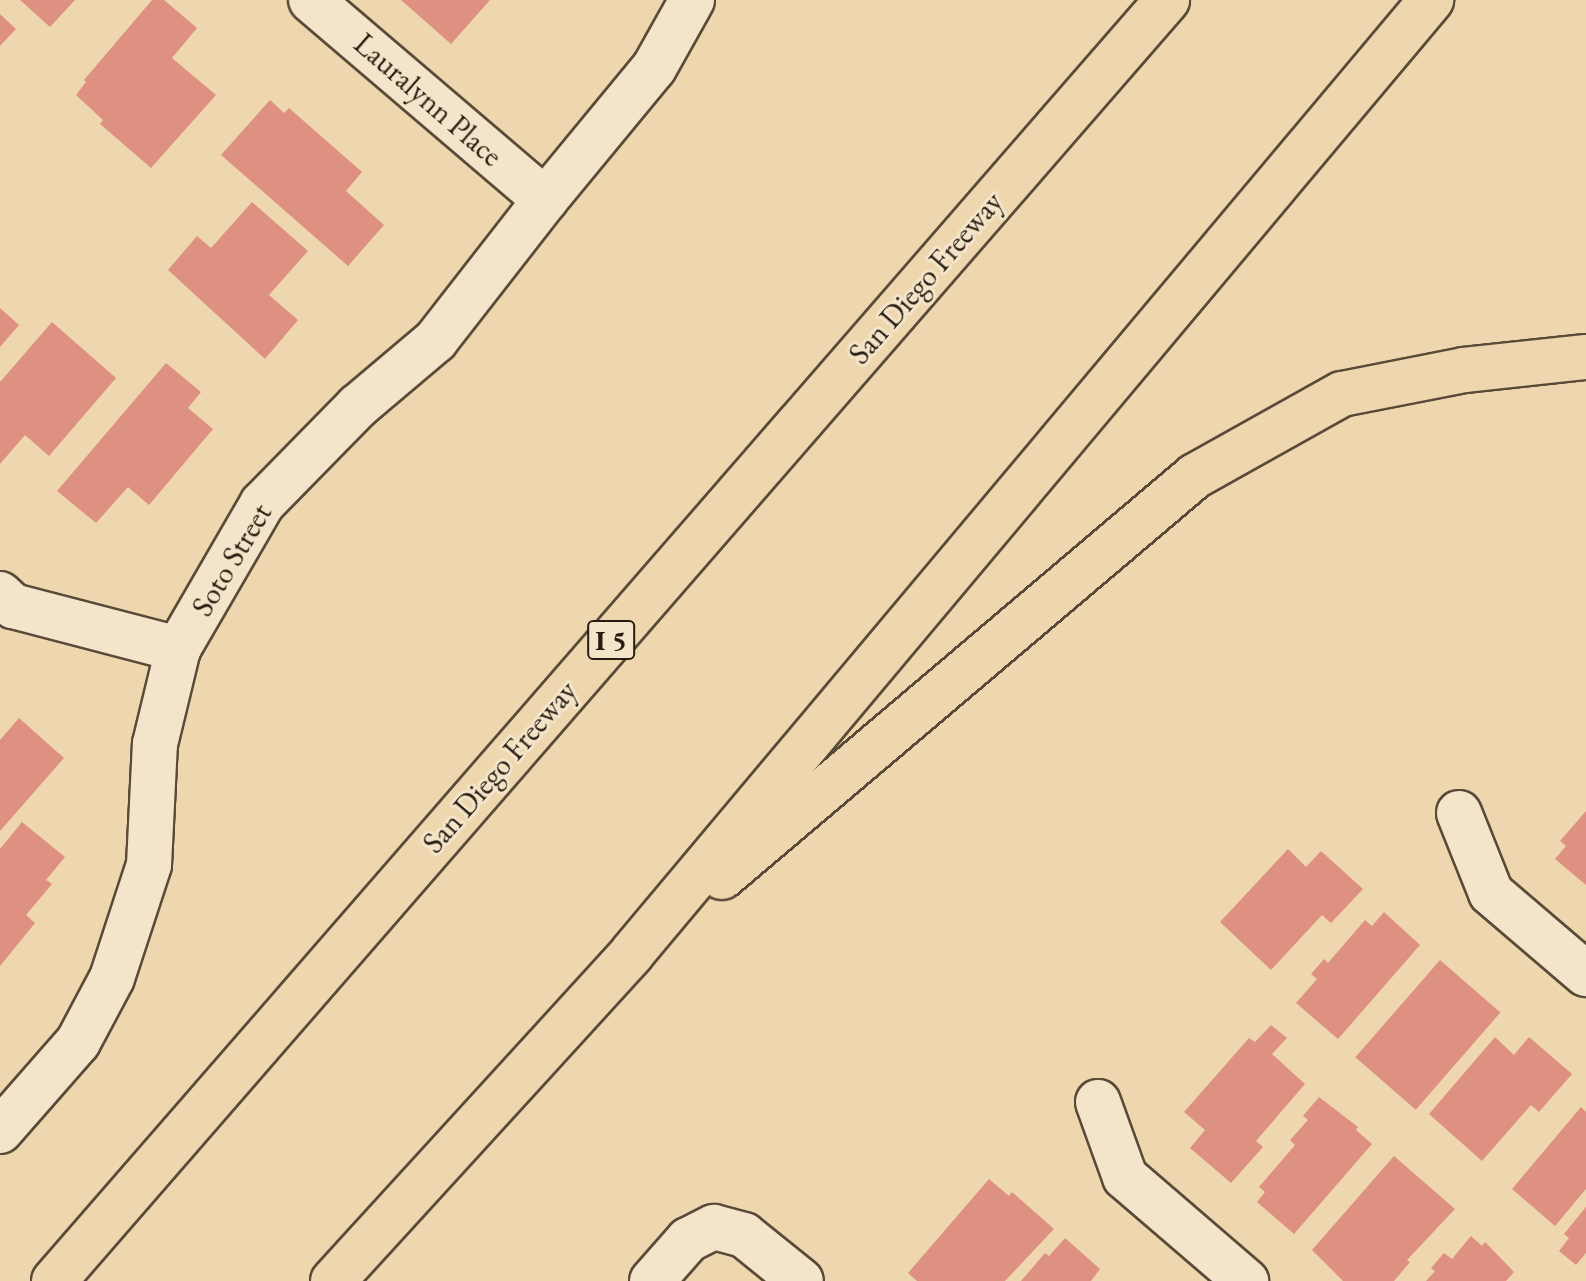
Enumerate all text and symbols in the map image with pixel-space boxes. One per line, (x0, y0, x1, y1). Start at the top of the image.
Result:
street label: Lauralynn Place (347, 26, 509, 174)
street label: San Diego Freeway (841, 184, 1011, 372)
street label: Soto Street (184, 497, 280, 623)
road number: I 5 (587, 616, 635, 664)
street label: San Diego Freeway (415, 673, 585, 861)

